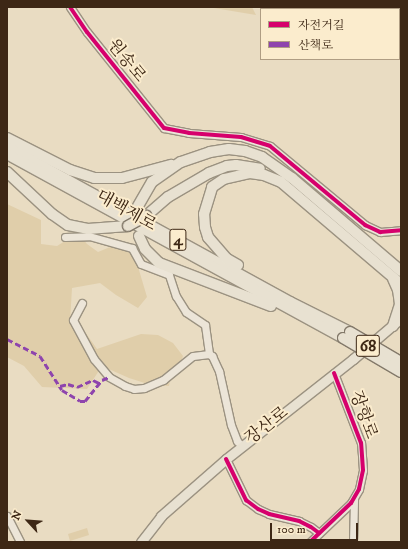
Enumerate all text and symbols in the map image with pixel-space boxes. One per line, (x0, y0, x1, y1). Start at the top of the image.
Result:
legend (260, 8, 400, 60)
text: 자전거길 (298, 18, 344, 33)
street label: 원송로 (103, 35, 149, 87)
text: 산책로 (298, 38, 333, 53)
street label: 대백제로 (92, 186, 160, 236)
road number: 4 (169, 226, 187, 254)
road number: 68 (355, 332, 381, 360)
street label: 장항로 (345, 388, 381, 442)
street label: 장산로 (241, 403, 293, 449)
north arrow (8, 501, 48, 541)
text: N (9, 509, 25, 523)
scale bar (272, 515, 360, 541)
text: 100 m (277, 522, 306, 537)

